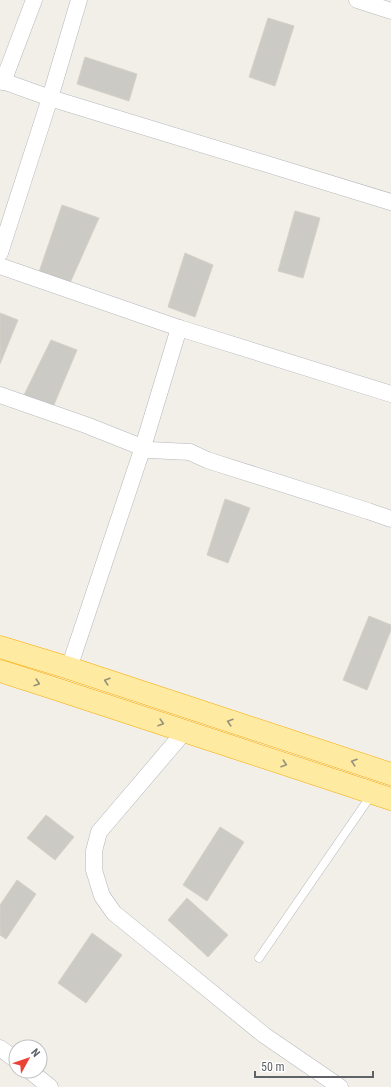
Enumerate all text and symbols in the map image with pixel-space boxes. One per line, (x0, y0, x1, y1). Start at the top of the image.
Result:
one-way arrow (104, 677, 111, 686)
one-way arrow (34, 678, 41, 687)
one-way arrow (157, 718, 164, 727)
one-way arrow (227, 718, 234, 727)
one-way arrow (351, 758, 358, 767)
one-way arrow (281, 759, 288, 768)
north arrow (8, 1039, 48, 1079)
text: N (28, 1046, 43, 1060)
scale bar (255, 1053, 373, 1079)
text: 50 m (261, 1060, 285, 1074)

